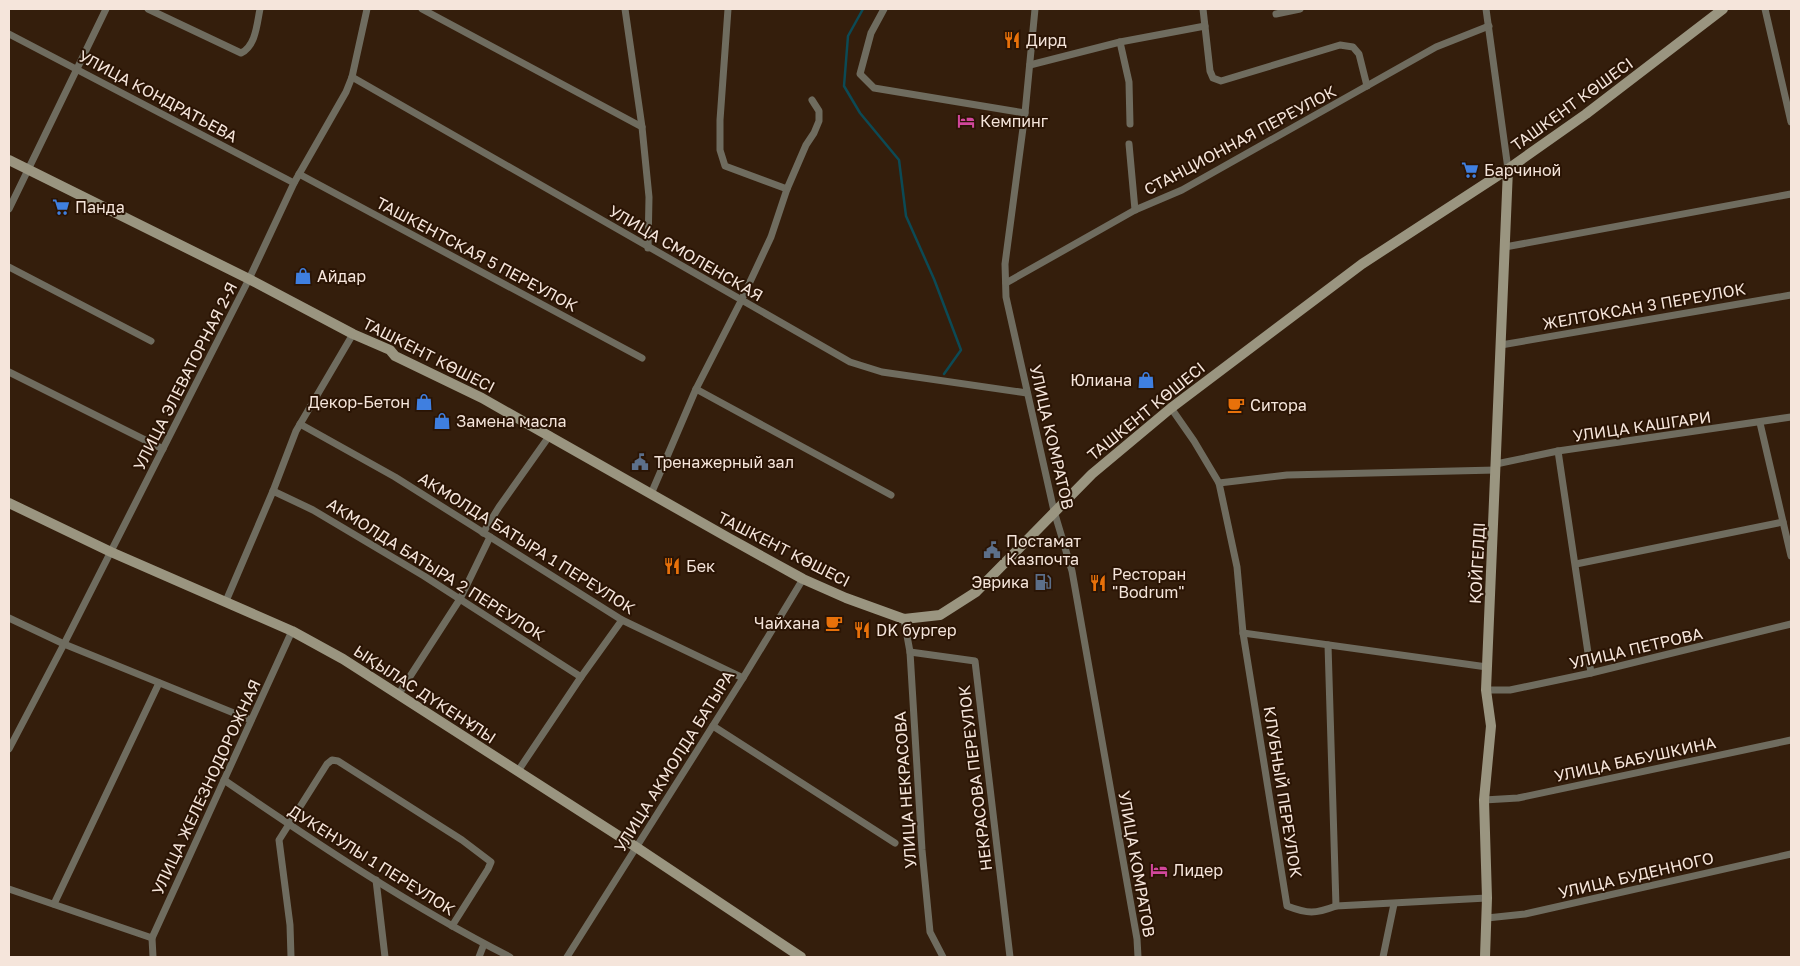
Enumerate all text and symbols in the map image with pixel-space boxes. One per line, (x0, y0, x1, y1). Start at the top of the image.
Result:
restaurant icon: Дирд (1002, 30, 1022, 50)
place label: Дирд (1026, 30, 1067, 50)
street label: УЛИЦА КОНДРАТЬЕВА (75, 46, 241, 147)
street label: ТАШКЕНТ КӨШЕСІ (1507, 53, 1637, 155)
street label: СТАНЦИОННАЯ ПЕРЕУЛОК (1141, 81, 1339, 199)
hotel icon: Кемпинг (956, 111, 976, 131)
place label: Кемпинг (980, 111, 1049, 131)
supermarket icon: Барчиной (1460, 160, 1480, 180)
place label: Барчиной (1484, 160, 1561, 180)
street label: ТАШКЕНТСКАЯ 5 ПЕРЕУЛОК (373, 192, 581, 316)
supermarket icon: Панда (51, 197, 71, 217)
place label: Панда (75, 197, 125, 217)
street label: УЛИЦА СМОЛЕНСКАЯ (605, 201, 767, 305)
shop icon: Айдар (293, 266, 313, 286)
place label: Айдар (317, 266, 366, 286)
street label: УЛИЦА ЭЛЕВАТОРНАЯ 2-Я (129, 278, 241, 474)
street label: ЖЕЛТОКСАН 3 ПЕРЕУЛОК (1541, 278, 1747, 334)
street label: ТАШКЕНТ КӨШЕСІ (360, 313, 498, 397)
street label: ТАШКЕНТ КӨШЕСІ (1083, 357, 1209, 465)
street label: УЛИЦА КОМРАТОВ (1026, 363, 1078, 511)
place label: Юлиана (1070, 370, 1132, 390)
shop icon: Юлиана (1136, 370, 1156, 390)
place label: Декор-Бетон (308, 392, 410, 412)
shop icon: Декор-Бетон (414, 392, 434, 412)
cafe icon: Ситора (1226, 395, 1246, 415)
place label: Ситора (1250, 395, 1307, 415)
street label: УЛИЦА КАШГАРИ (1572, 406, 1712, 446)
shop icon: Замена масла (432, 411, 452, 431)
place label: Замена масла (456, 411, 567, 431)
public building icon: Тренажерный зал (630, 452, 650, 472)
place label: Тренажерный зал (654, 452, 794, 472)
street label: АКМОЛДА БАТЫРА 1 ПЕРЕУЛОК (415, 468, 639, 618)
street label: АКМОЛДА БАТЫРА 2 ПЕРЕУЛОК (323, 493, 549, 645)
street label: ТАШКЕНТ КӨШЕСІ (715, 507, 853, 591)
street label: ҚОЙГЕЛДІ (1465, 522, 1489, 604)
place label: Постамат Казпочта (1006, 531, 1081, 569)
public building icon: Постамат Казпочта (982, 540, 1002, 560)
restaurant icon: Бек (662, 556, 682, 576)
place label: Бек (686, 556, 715, 576)
place label: Ресторан "Bodrum" (1112, 564, 1186, 602)
place label: Эврика (971, 572, 1029, 592)
fuel station icon: Эврика (1033, 572, 1053, 592)
restaurant icon: Ресторан "Bodrum" (1088, 573, 1108, 593)
place label: Чайхана (754, 613, 820, 633)
cafe icon: Чайхана (824, 613, 844, 633)
restaurant icon: DK бургер (852, 620, 872, 640)
place label: DK бургер (876, 620, 957, 640)
street label: УЛИЦА ПЕТРОВА (1567, 623, 1705, 673)
street label: ЫҚЫЛАС ДҮКЕНҰЛЫ (350, 640, 500, 748)
street label: УЛИЦА АКМОЛДА БАТЫРА (610, 666, 738, 856)
street label: УЛИЦА ЖЕЛЕЗНОДОРОЖНАЯ (147, 676, 265, 898)
street label: НЕКРАСОВА ПЕРЕУЛОК (954, 684, 996, 872)
street label: КЛУБНЫЙ ПЕРЕУЛОК (1260, 705, 1306, 879)
street label: УЛИЦА НЕКРАСОВА (890, 711, 920, 869)
street label: УЛИЦА БАБУШКИНА (1552, 732, 1718, 786)
street label: УЛИЦА КОМРАТОВ (1114, 789, 1160, 939)
street label: ДУКЕНУЛЫ 1 ПЕРЕУЛОК (285, 800, 459, 920)
street label: УЛИЦА БУДЕННОГО (1556, 847, 1716, 903)
hotel icon: Лидер (1149, 860, 1169, 880)
place label: Лидер (1173, 860, 1223, 880)

